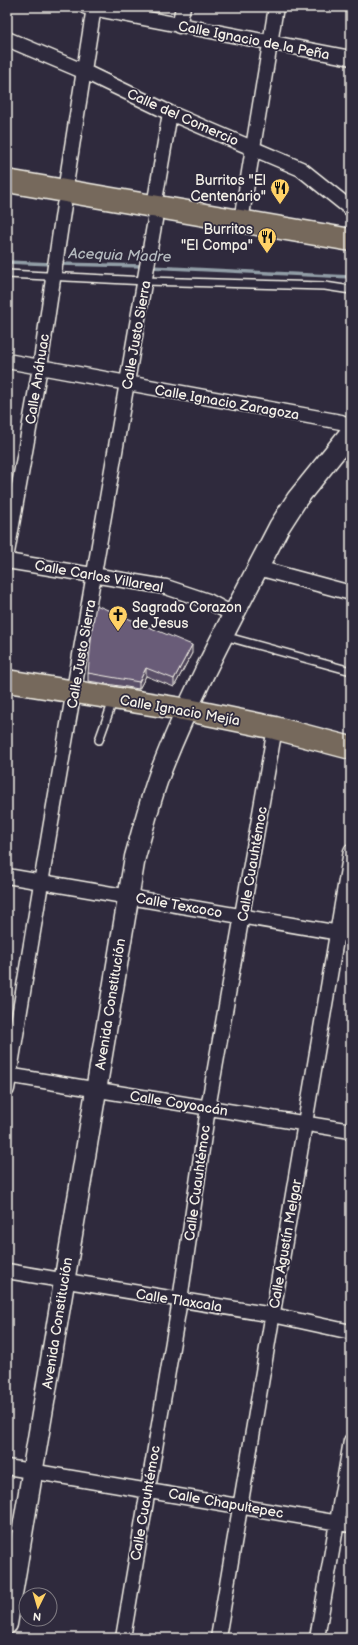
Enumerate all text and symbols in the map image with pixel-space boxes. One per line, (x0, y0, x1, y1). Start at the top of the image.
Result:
street label: Calle Ignacio de la Peña (177, 17, 331, 64)
street label: Calle del Comercio (124, 85, 241, 150)
place label: Burritos "El Centenario" (191, 172, 266, 205)
restaurant icon: Burritos "El Centenario" (269, 177, 291, 205)
place label: Burritos "El Compa" (181, 221, 253, 254)
restaurant icon: Burritos "El Compa" (256, 226, 278, 254)
water label: Acequia Madre (67, 244, 172, 267)
street label: Calle Justo Sierra (119, 279, 154, 391)
street label: Calle Anáhuac (22, 333, 53, 426)
street label: Calle Ignacio Zaragoza (153, 381, 301, 424)
street label: Calle Carlos Villareal (33, 557, 165, 596)
street label: Calle Justo Sierra (64, 598, 99, 710)
place label: Sagrado Corazon de Jesus (132, 599, 242, 632)
church icon: Sagrado Corazon de Jesus (107, 604, 129, 632)
street label: Calle Ignacio Mejía (118, 692, 241, 729)
street label: Calle Cuauhtémoc (234, 805, 271, 923)
street label: Calle Texcoco (134, 890, 224, 921)
street label: Avenida Constitución (92, 937, 129, 1071)
street label: Calle Coyoacán (129, 1087, 229, 1120)
street label: Calle Cuauhtémoc (181, 1124, 214, 1242)
street label: Calle Agustín Melgar (266, 1177, 305, 1310)
street label: Avenida Constitución (39, 1256, 76, 1390)
street label: Calle Tlaxcala (135, 1285, 223, 1316)
street label: Calle Cuauhtémoc (127, 1444, 164, 1562)
street label: Calle Chapultepec (167, 1485, 285, 1522)
north arrow (18, 1587, 58, 1627)
text: N (32, 1610, 42, 1623)

